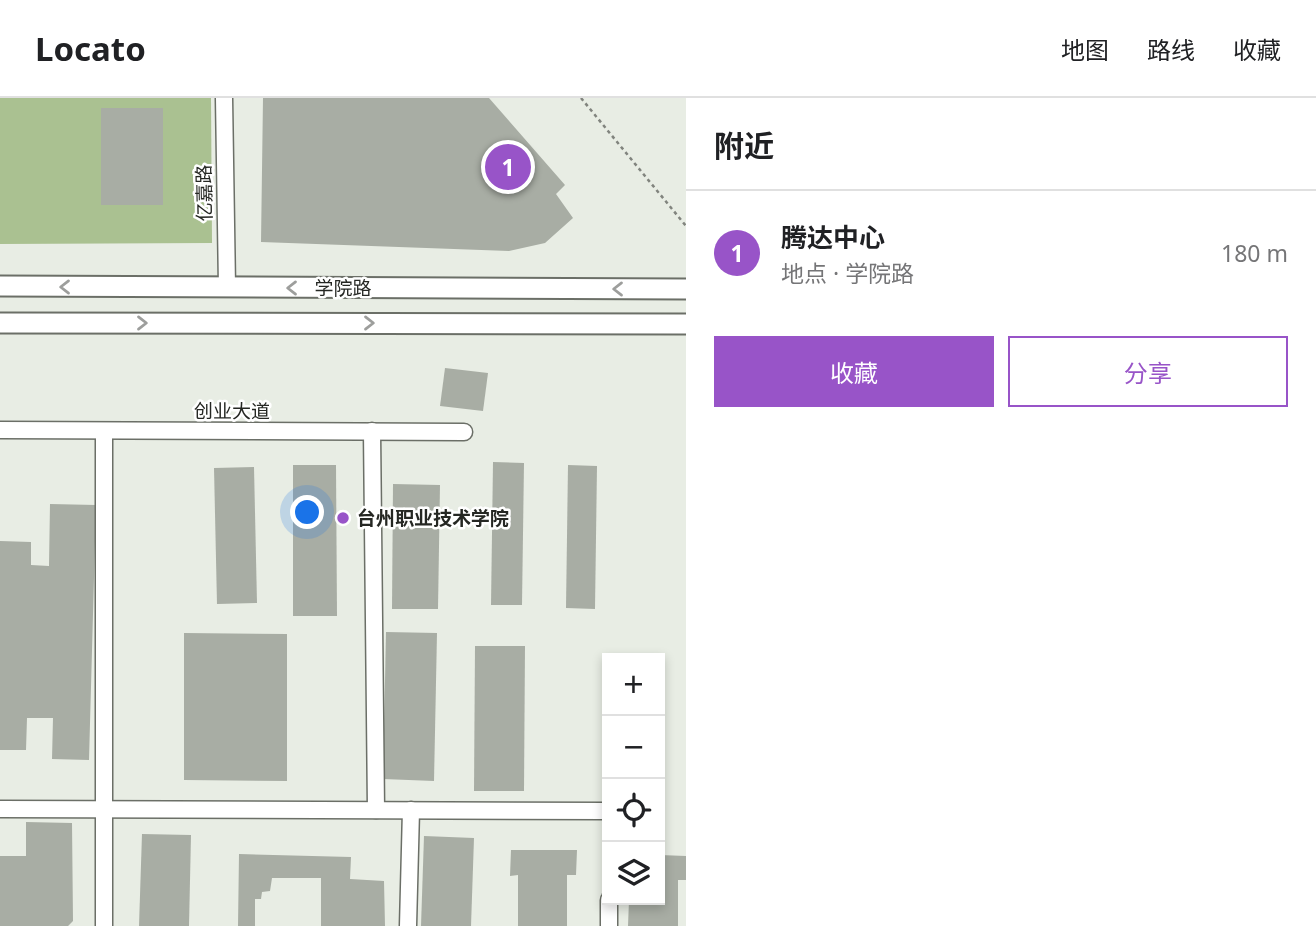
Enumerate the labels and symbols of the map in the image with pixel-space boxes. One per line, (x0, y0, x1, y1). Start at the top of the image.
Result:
pin: 1 (485, 141, 531, 193)
street label: 亿嘉路 (191, 164, 217, 222)
street label: 学院路 (314, 275, 372, 301)
one-way arrow (59, 279, 70, 295)
one-way arrow (287, 280, 297, 296)
one-way arrow (612, 281, 623, 297)
one-way arrow (137, 315, 147, 331)
one-way arrow (364, 315, 375, 331)
street label: 创业大道 (194, 398, 270, 424)
your location (290, 495, 324, 529)
place label: 台州职业技术学院 (357, 505, 509, 531)
marker: 台州职业技术学院 (335, 510, 351, 526)

